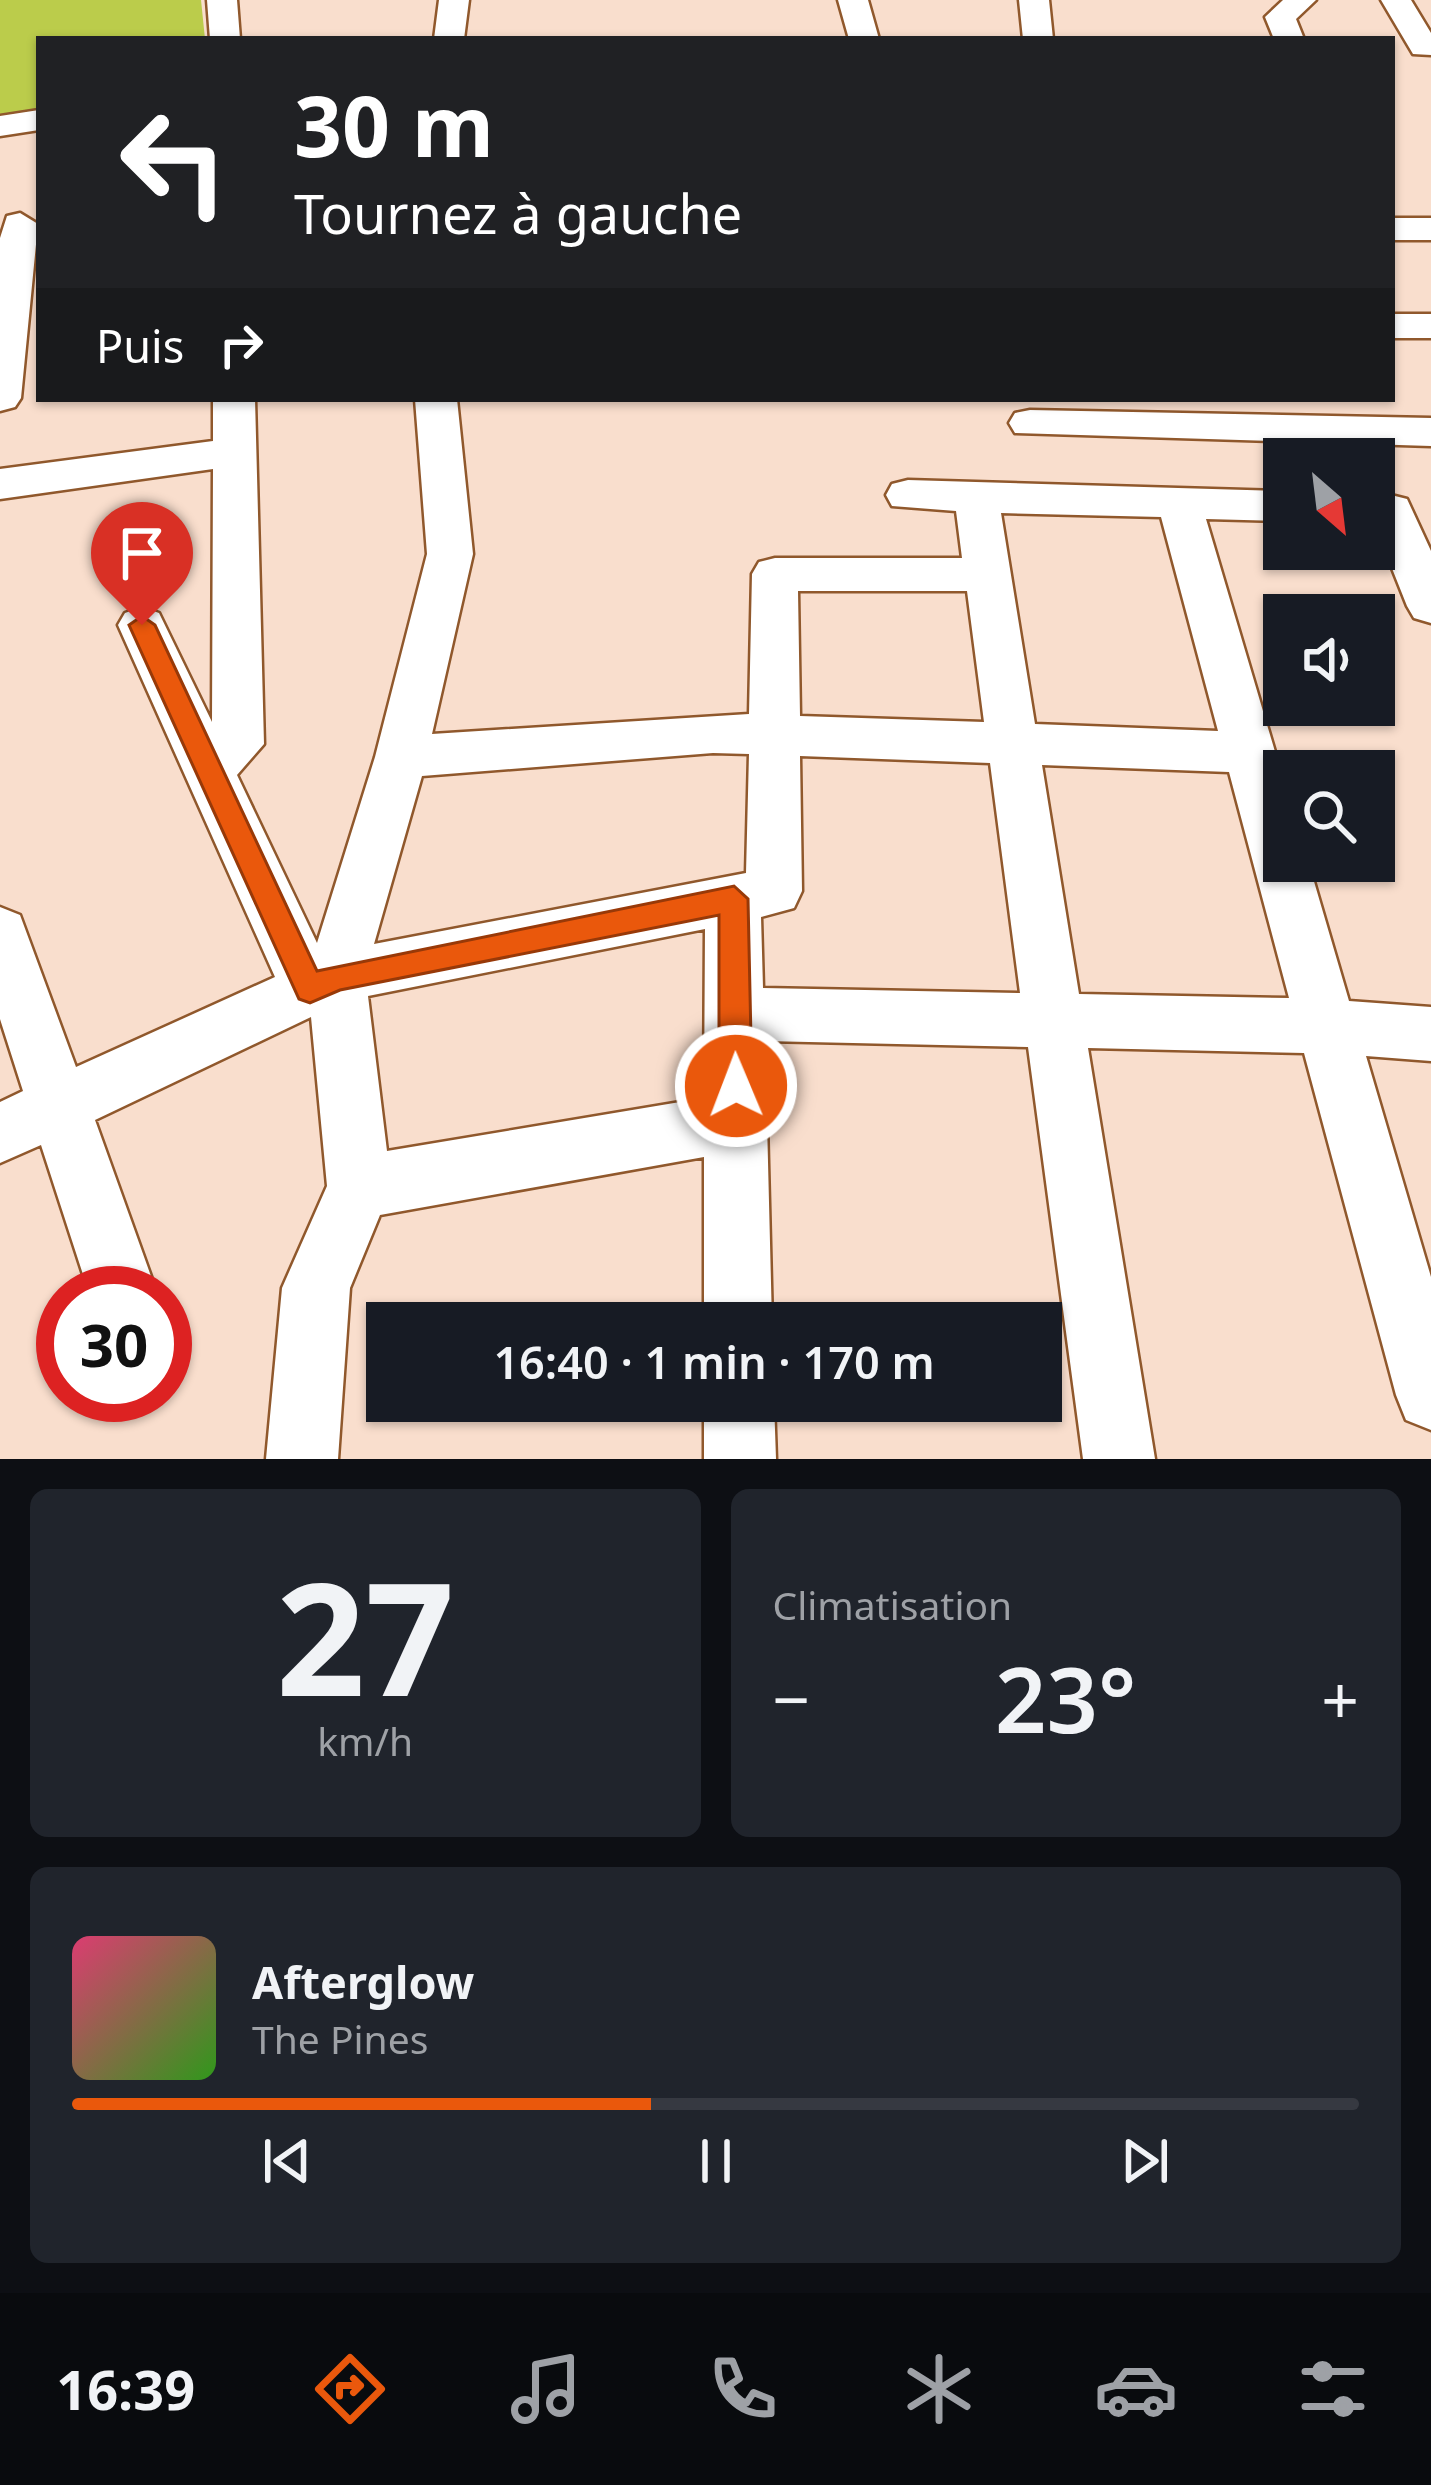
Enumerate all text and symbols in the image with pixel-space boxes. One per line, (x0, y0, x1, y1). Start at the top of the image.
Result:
text: 30 m (294, 67, 494, 182)
icon: left (96, 84, 252, 240)
text: Tournez à gauche (294, 176, 742, 250)
icon: right (208, 312, 274, 378)
text: Puis (96, 315, 184, 376)
north arrow (1263, 438, 1395, 570)
map controls (1263, 438, 1395, 882)
pin (91, 502, 193, 625)
icon: arrive (109, 520, 175, 586)
button: sound (1263, 594, 1395, 726)
button: search (1263, 750, 1395, 882)
position arrow (673, 1023, 799, 1149)
speed limit sign: 30 (36, 1266, 192, 1422)
text: 16:40 · 1 min · 170 m (493, 1331, 935, 1392)
text: 27 (276, 1529, 454, 1742)
text: Climatisation (773, 1578, 1012, 1631)
text: 23° (995, 1637, 1136, 1759)
text: − (773, 1653, 810, 1743)
text: + (1321, 1653, 1359, 1743)
text: km/h (317, 1714, 413, 1767)
text: Afterglow (252, 1951, 474, 2012)
text: The Pines (252, 2012, 428, 2065)
icon: previous (254, 2128, 320, 2194)
icon: pause (683, 2128, 749, 2194)
icon: next (1112, 2128, 1178, 2194)
icon: directions (308, 2347, 392, 2431)
icon: music (504, 2347, 588, 2431)
icon: phone (701, 2347, 785, 2431)
icon: climate (897, 2347, 981, 2431)
icon: car (1094, 2347, 1178, 2431)
icon: filters (1291, 2347, 1375, 2431)
text: 16:39 (56, 2352, 195, 2426)

